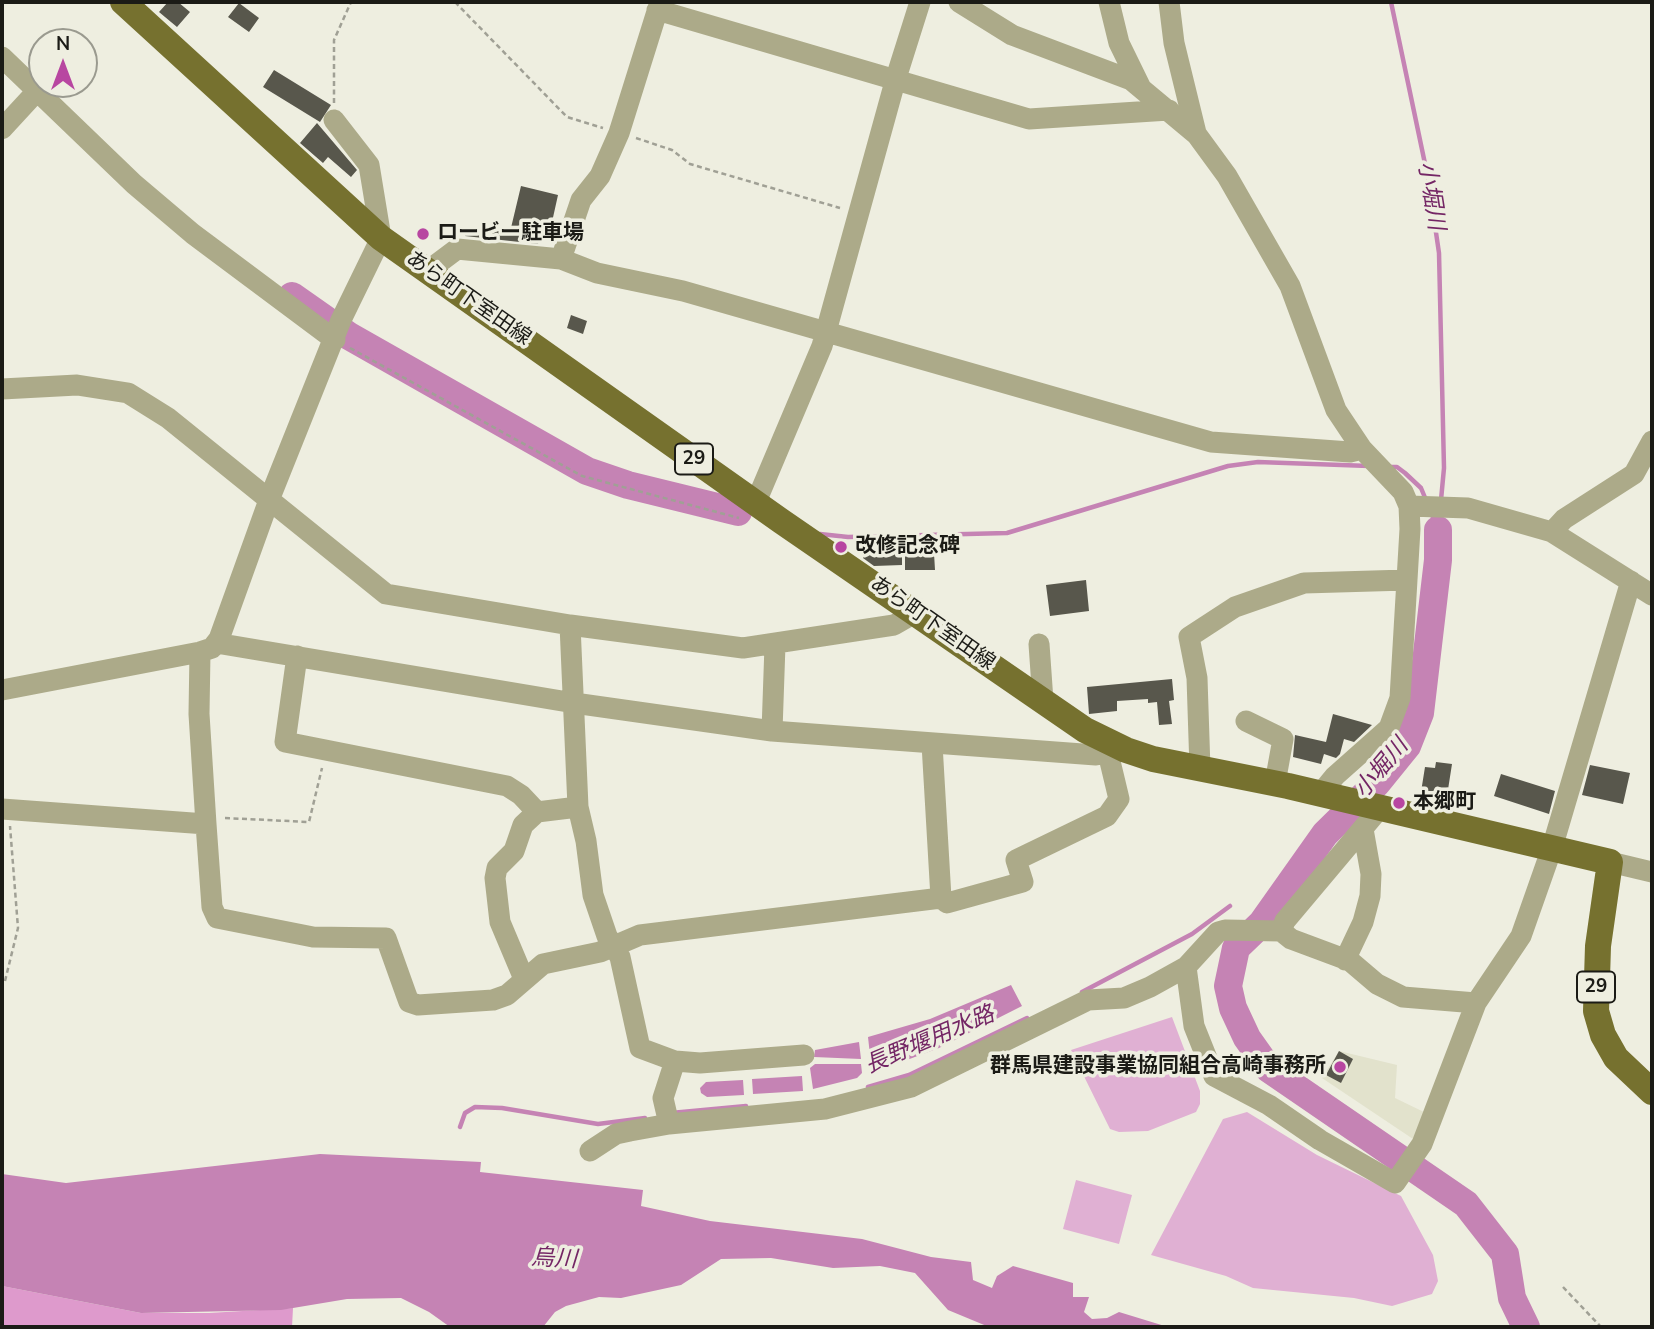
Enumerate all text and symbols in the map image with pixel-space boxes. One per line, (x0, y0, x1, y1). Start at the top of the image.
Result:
north arrow (28, 28, 98, 98)
text: N (56, 31, 70, 57)
water label: 小堀川 (1411, 160, 1449, 232)
place label: ロービー駐車場 (437, 221, 584, 247)
marker: ロービー駐車場 (415, 226, 431, 242)
street label: あら町下室田線 (401, 247, 535, 351)
road number: 29 (675, 444, 713, 474)
place label: 改修記念碑 (855, 534, 960, 560)
marker: 改修記念碑 (833, 539, 849, 555)
street label: あら町下室田線 (865, 572, 999, 676)
water label: 小堀川 (1349, 734, 1415, 804)
place label: 本郷町 (1413, 790, 1476, 816)
marker: 本郷町 (1391, 795, 1407, 811)
road number: 29 (1577, 972, 1615, 1002)
water label: 長野堰用水路 (861, 1001, 999, 1081)
place label: 群馬県建設事業協同組合高崎事務所 (990, 1054, 1326, 1080)
marker: 群馬県建設事業協同組合高崎事務所 (1332, 1059, 1348, 1075)
water label: 烏川 (530, 1245, 578, 1275)

